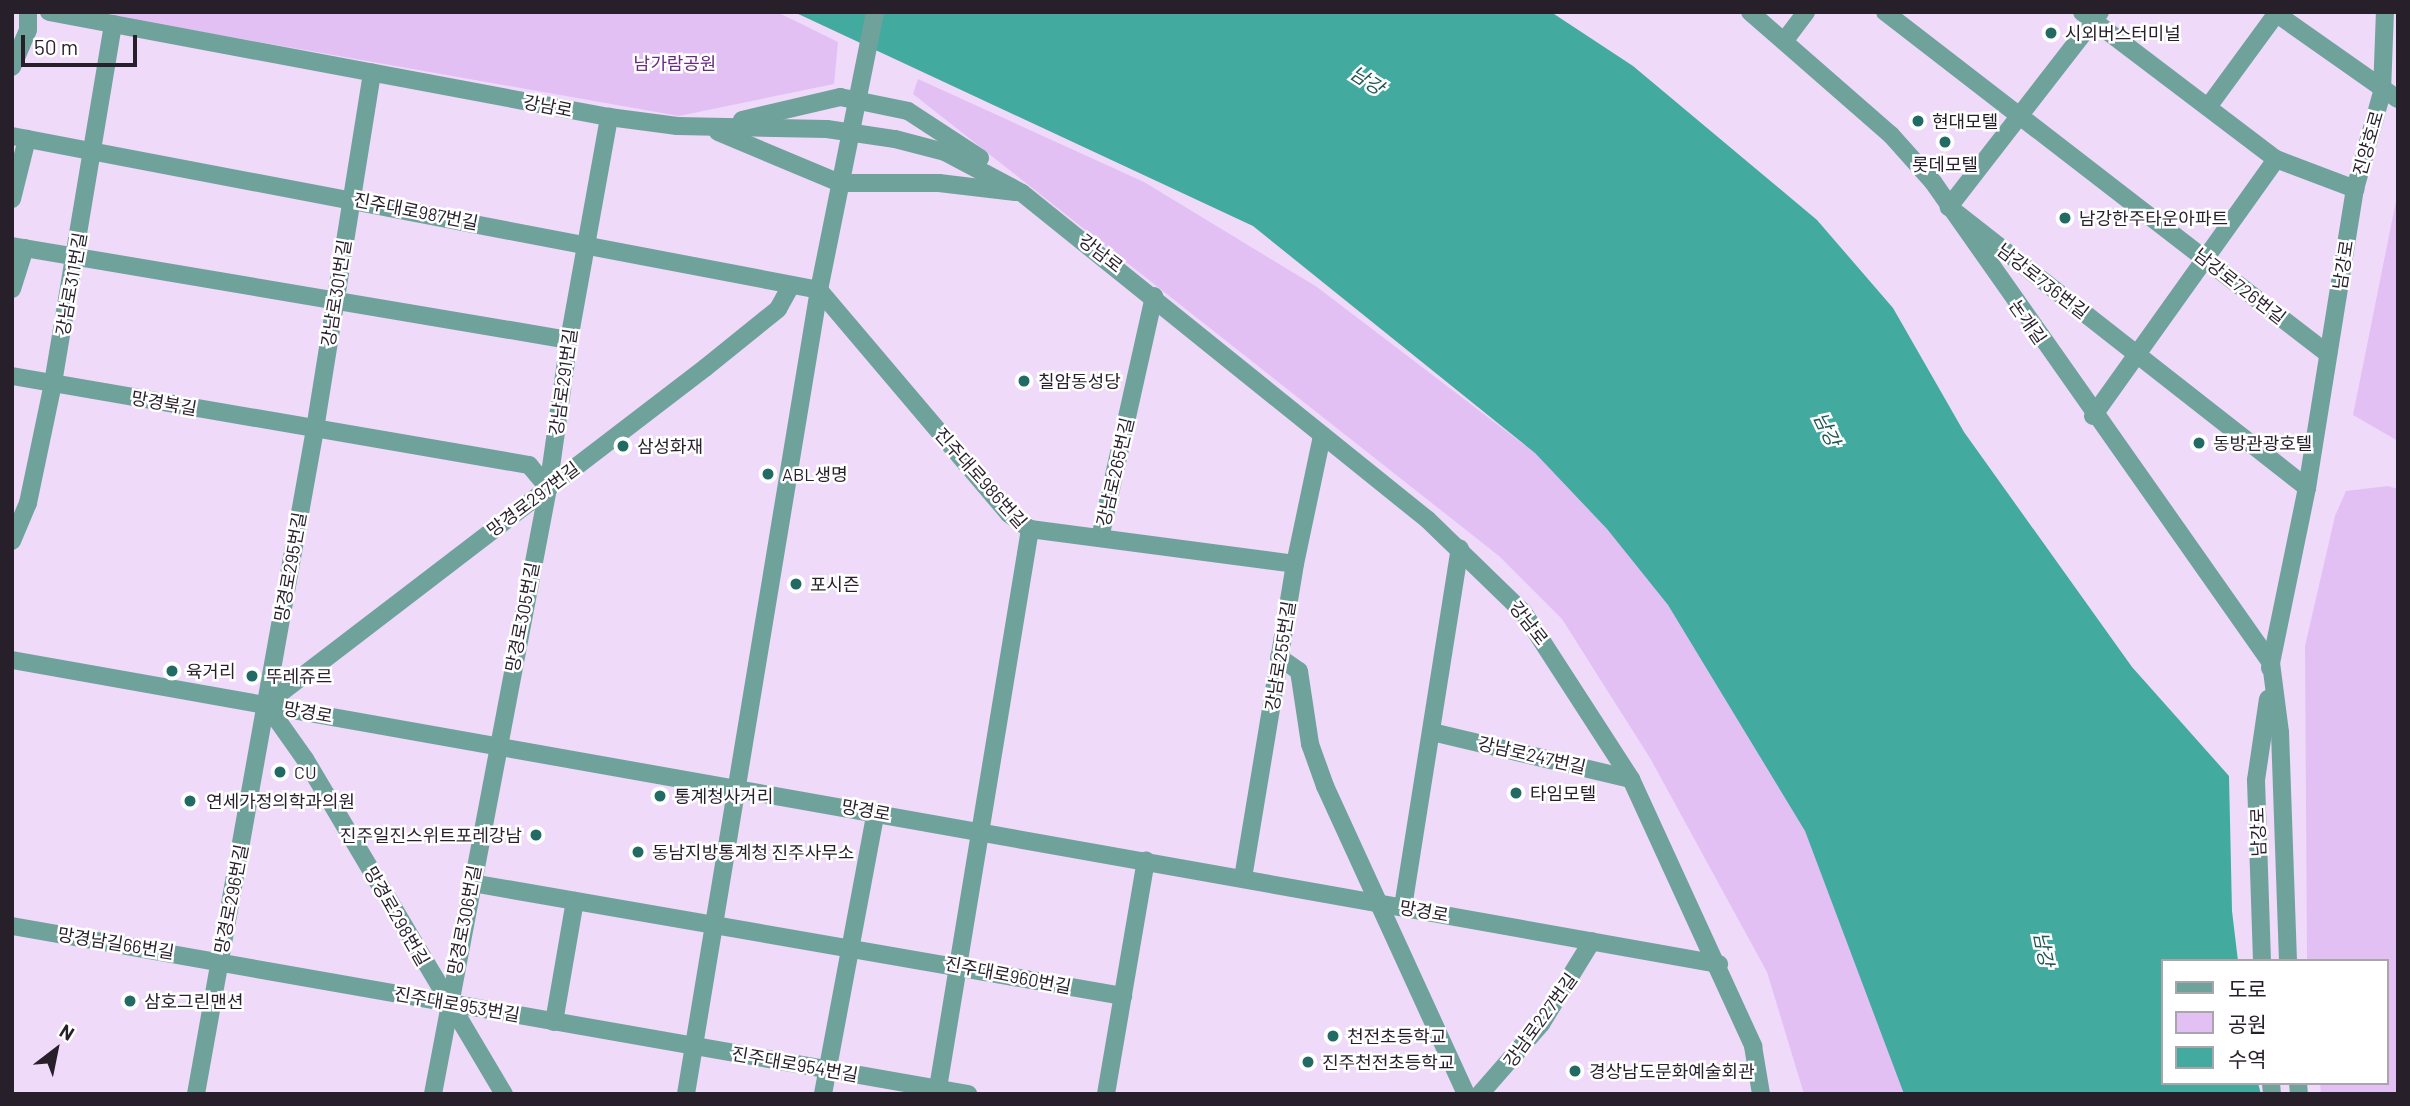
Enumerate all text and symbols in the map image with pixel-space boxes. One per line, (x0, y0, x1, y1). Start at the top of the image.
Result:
scale bar (24, 21, 140, 65)
place label: 시외버스터미널 (2065, 22, 2181, 44)
marker: 시외버스터미널 (2043, 25, 2059, 41)
text: 50 m (34, 34, 78, 59)
park label: 남가람공원 (634, 52, 716, 74)
water label: 남강 (1346, 61, 1388, 99)
street label: 강남로 (522, 91, 574, 121)
street label: 진양호로 (2348, 108, 2388, 178)
place label: 현대모텔 (1932, 110, 1998, 132)
marker: 현대모텔 (1910, 113, 1926, 129)
marker: 롯데모텔 (1937, 134, 1953, 150)
place label: 롯데모텔 (1912, 153, 1978, 175)
street label: 진주대로987번길 (352, 188, 480, 234)
place label: 남강한주타운아파트 (2079, 207, 2228, 229)
marker: 남강한주타운아파트 (2057, 210, 2073, 226)
street label: 강남로 (1075, 229, 1127, 277)
street label: 강남로311번길 (51, 231, 91, 337)
street label: 강남로301번길 (317, 238, 355, 348)
street label: 남강로736번길 (1993, 239, 2093, 323)
street label: 남강로 (2328, 239, 2358, 291)
street label: 남강로726번길 (2190, 244, 2290, 328)
street label: 논개길 (2005, 295, 2051, 349)
street label: 강남로291번길 (545, 327, 581, 437)
place label: 칠암동성당 (1038, 370, 1121, 392)
marker: 칠암동성당 (1016, 373, 1032, 389)
street label: 망경북길 (130, 387, 198, 419)
water label: 남강 (1809, 408, 1845, 450)
street label: 강남로265번길 (1092, 416, 1138, 528)
street label: 진주대로986번길 (930, 423, 1032, 533)
place label: 동방관광호텔 (2213, 432, 2312, 454)
place label: 삼성화재 (637, 435, 703, 457)
marker: 동방관광호텔 (2191, 435, 2207, 451)
marker: 삼성화재 (615, 438, 631, 454)
street label: 망경로297번길 (482, 457, 584, 541)
place label: ABL생명 (782, 463, 848, 485)
marker: ABL생명 (760, 466, 776, 482)
street label: 망경로295번길 (270, 510, 310, 624)
street label: 망경로305번길 (501, 560, 543, 674)
place label: 포시즌 (810, 573, 860, 595)
marker: 포시즌 (788, 576, 804, 592)
street label: 강남로 (1505, 597, 1553, 649)
street label: 강남로255번길 (1261, 600, 1299, 712)
place label: 육거리 (186, 660, 236, 682)
marker: 육거리 (164, 663, 180, 679)
place label: 뚜레쥬르 (266, 665, 332, 687)
marker: 뚜레쥬르 (244, 668, 260, 684)
street label: 망경로 (282, 697, 334, 727)
street label: 강남로247번길 (1476, 732, 1588, 778)
place label: CU (294, 761, 317, 783)
marker: CU (272, 764, 288, 780)
place label: 타임모텔 (1530, 782, 1596, 804)
place label: 통계청사거리 (674, 785, 773, 807)
marker: 타임모텔 (1508, 785, 1524, 801)
marker: 통계청사거리 (652, 788, 668, 804)
place label: 연세가정의학과의원 (206, 790, 355, 812)
marker: 연세가정의학과의원 (180, 791, 200, 811)
street label: 망경로 (840, 795, 892, 825)
street label: 남강로 (2246, 807, 2270, 857)
place label: 진주일진스위트포레강남 (340, 824, 522, 846)
marker: 진주일진스위트포레강남 (528, 827, 544, 843)
place label: 동남지방통계청 진주사무소 (652, 841, 854, 863)
street label: 망경로296번길 (210, 842, 252, 956)
marker: 동남지방통계청 진주사무소 (630, 844, 646, 860)
street label: 망경로298번길 (360, 862, 434, 970)
street label: 망경로306번길 (443, 863, 485, 977)
street label: 망경로 (1398, 896, 1450, 926)
street label: 망경남길66번길 (56, 923, 176, 963)
water label: 남강 (2029, 930, 2059, 968)
street label: 진주대로960번길 (943, 952, 1073, 998)
legend (2162, 959, 2389, 1085)
street label: 강남로227번길 (1499, 969, 1581, 1071)
text: 도로 (2228, 976, 2267, 1001)
street label: 진주대로953번길 (392, 982, 522, 1026)
place label: 삼호그린맨션 (144, 990, 243, 1012)
marker: 삼호그린맨션 (122, 993, 138, 1009)
text: 공원 (2228, 1011, 2267, 1036)
north arrow (21, 1015, 91, 1085)
text: N (56, 1019, 79, 1045)
place label: 천전초등학교 (1347, 1025, 1446, 1047)
marker: 천전초등학교 (1325, 1028, 1341, 1044)
street label: 진주대로954번길 (730, 1042, 860, 1086)
text: 수역 (2228, 1046, 2267, 1071)
place label: 진주천전초등학교 (1322, 1051, 1454, 1073)
marker: 진주천전초등학교 (1300, 1054, 1316, 1070)
place label: 경상남도문화예술회관 (1589, 1060, 1755, 1082)
marker: 경상남도문화예술회관 (1567, 1063, 1583, 1079)

